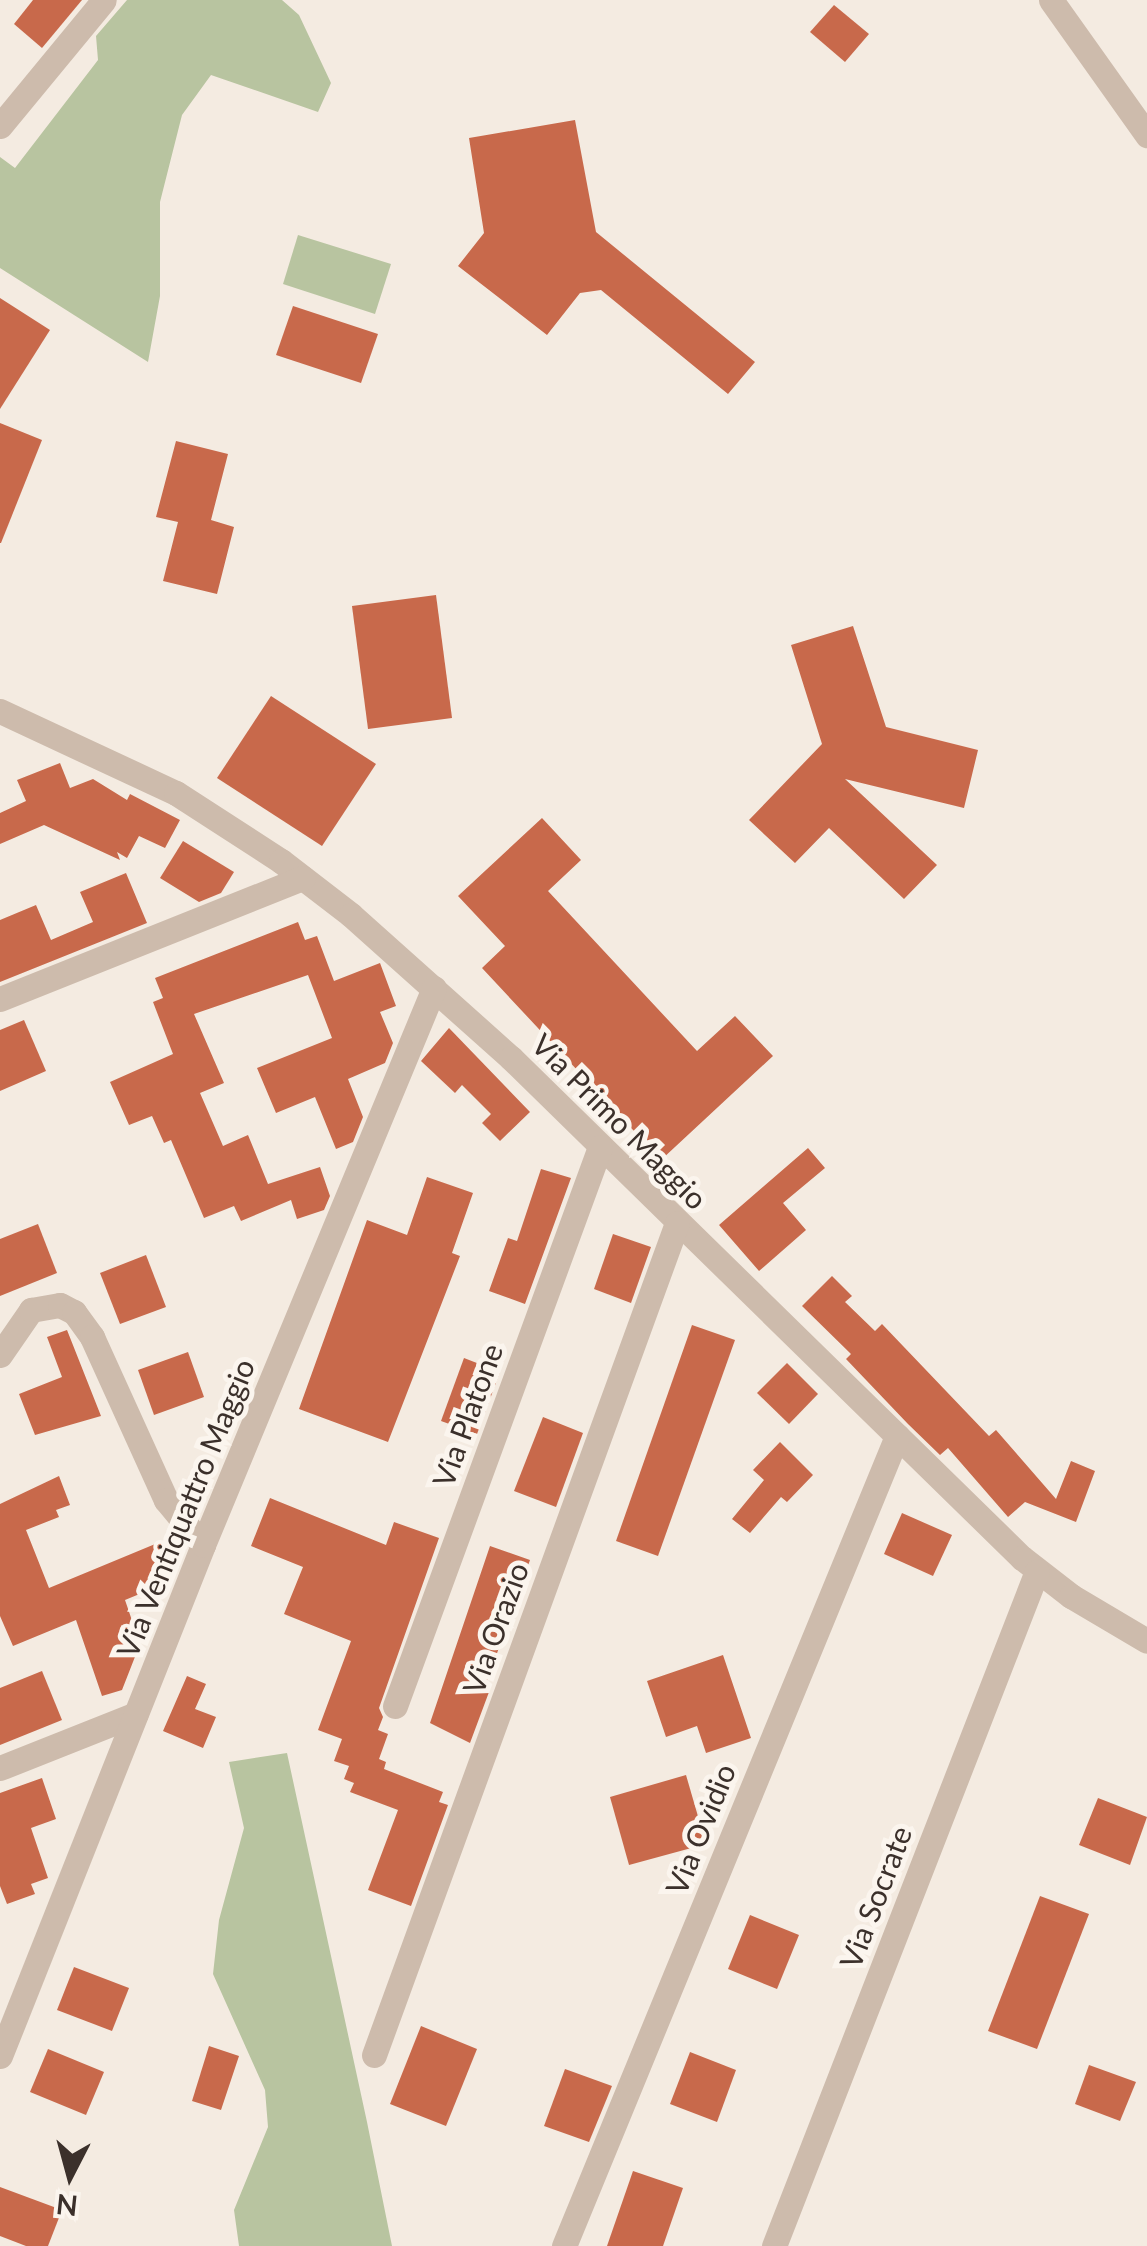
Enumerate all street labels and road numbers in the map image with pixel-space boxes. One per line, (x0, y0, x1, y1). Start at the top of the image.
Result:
street label: Via Primo Maggio (525, 1026, 715, 1216)
street label: Via Platone (424, 1338, 510, 1492)
street label: Via Ventiquattro Maggio (108, 1353, 262, 1663)
street label: Via Orazio (455, 1557, 535, 1699)
street label: Via Ovidio (658, 1758, 742, 1900)
street label: Via Socrate (831, 1821, 919, 1973)

